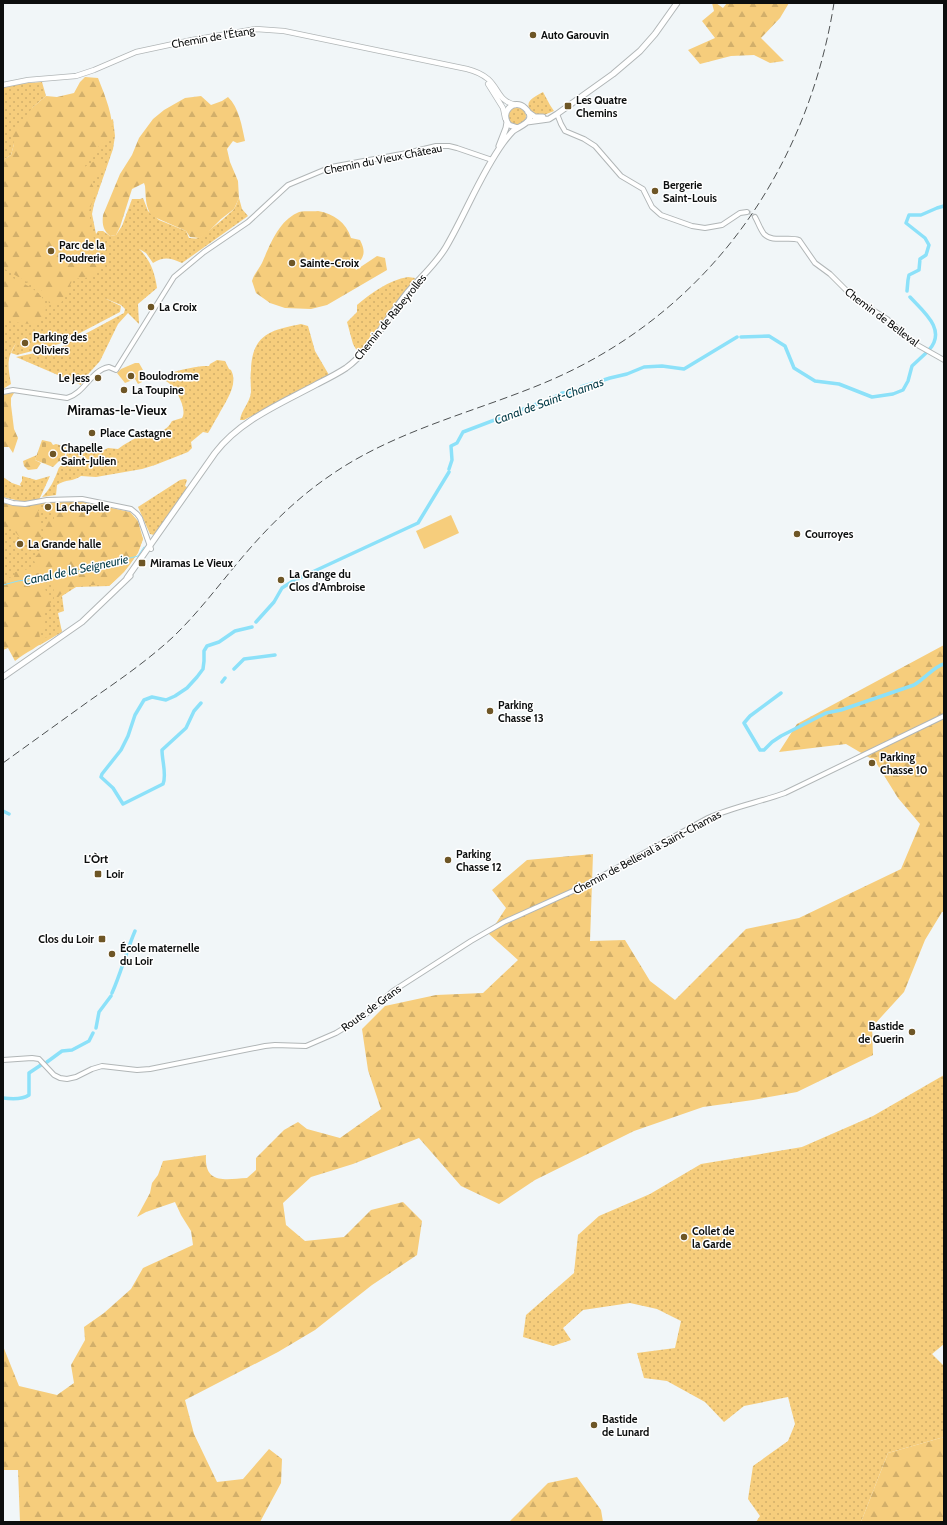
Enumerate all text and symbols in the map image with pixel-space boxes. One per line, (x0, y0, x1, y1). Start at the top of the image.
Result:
street label: Chemin de l’Étang (170, 23, 256, 51)
place label: Auto Garouvin (541, 28, 609, 42)
marker: Auto Garouvin (528, 30, 538, 40)
place label: Les Quatre Chemins (576, 93, 627, 120)
marker: Les Quatre Chemins (563, 101, 573, 111)
street label: Chemin du Vieux Château (323, 141, 444, 177)
place label: Bergerie Saint-Louis (663, 178, 717, 205)
marker: Bergerie Saint-Louis (650, 186, 660, 196)
place label: Parc de la Poudrerie (59, 238, 106, 265)
marker: Parc de la Poudrerie (46, 246, 56, 256)
place label: Sainte-Croix (300, 256, 360, 270)
marker: Sainte-Croix (287, 258, 297, 268)
street label: Chemin de Rabeyrolles (351, 271, 429, 363)
street label: Chemin de Belleval (842, 285, 922, 350)
place label: La Croix (159, 300, 198, 314)
marker: La Croix (146, 302, 156, 312)
place label: Parking des Oliviers (33, 330, 88, 357)
marker: Parking des Oliviers (20, 338, 30, 348)
place label: Boulodrome (139, 369, 199, 383)
place label: Le Jess (59, 371, 90, 385)
marker: Boulodrome (126, 371, 136, 381)
marker: Le Jess (93, 373, 103, 383)
water label: Canal de Saint-Chamas (492, 374, 606, 427)
place label: La Toupine (132, 383, 184, 397)
marker: La Toupine (119, 385, 129, 395)
district label: Miramas-le-Vieux (67, 402, 168, 418)
place label: Place Castagne (100, 426, 172, 440)
marker: Place Castagne (87, 428, 97, 438)
place label: Chapelle Saint-Julien (61, 441, 116, 468)
marker: Chapelle Saint-Julien (48, 449, 58, 459)
place label: La chapelle (56, 500, 110, 514)
marker: La chapelle (43, 502, 53, 512)
place label: Courroyes (805, 527, 854, 541)
marker: Courroyes (792, 529, 802, 539)
place label: La Grande halle (28, 537, 101, 551)
marker: La Grande halle (15, 539, 25, 549)
water label: Canal de la Seigneurie (22, 551, 130, 588)
place label: Miramas Le Vieux (150, 556, 234, 570)
marker: Miramas Le Vieux (137, 558, 147, 568)
place label: La Grange du Clos d'Ambroise (289, 567, 366, 594)
marker: La Grange du Clos d'Ambroise (276, 575, 286, 585)
place label: Parking Chasse 13 (498, 698, 544, 725)
marker: Parking Chasse 13 (485, 706, 495, 716)
place label: Parking Chasse 10 (880, 750, 928, 777)
marker: Parking Chasse 10 (867, 758, 877, 768)
street label: Chemin de Belleval à Saint-Chamas (571, 807, 724, 897)
place label: Parking Chasse 12 (456, 847, 502, 874)
district label: L'Òrt (84, 851, 108, 866)
marker: Parking Chasse 12 (443, 855, 453, 865)
place label: Loir (106, 867, 124, 881)
marker: Loir (93, 869, 103, 879)
place label: Clos du Loir (38, 932, 94, 946)
marker: Clos du Loir (97, 934, 107, 944)
place label: École maternelle du Loir (120, 941, 200, 968)
marker: École maternelle du Loir (107, 949, 117, 959)
street label: Route de Grans (338, 981, 404, 1035)
place label: Bastide de Guerin (858, 1019, 904, 1046)
marker: Bastide de Guerin (907, 1027, 917, 1037)
place label: Collet de la Garde (692, 1224, 735, 1251)
marker: Collet de la Garde (679, 1232, 689, 1242)
place label: Bastide de Lunard (602, 1412, 649, 1439)
marker: Bastide de Lunard (589, 1420, 599, 1430)

